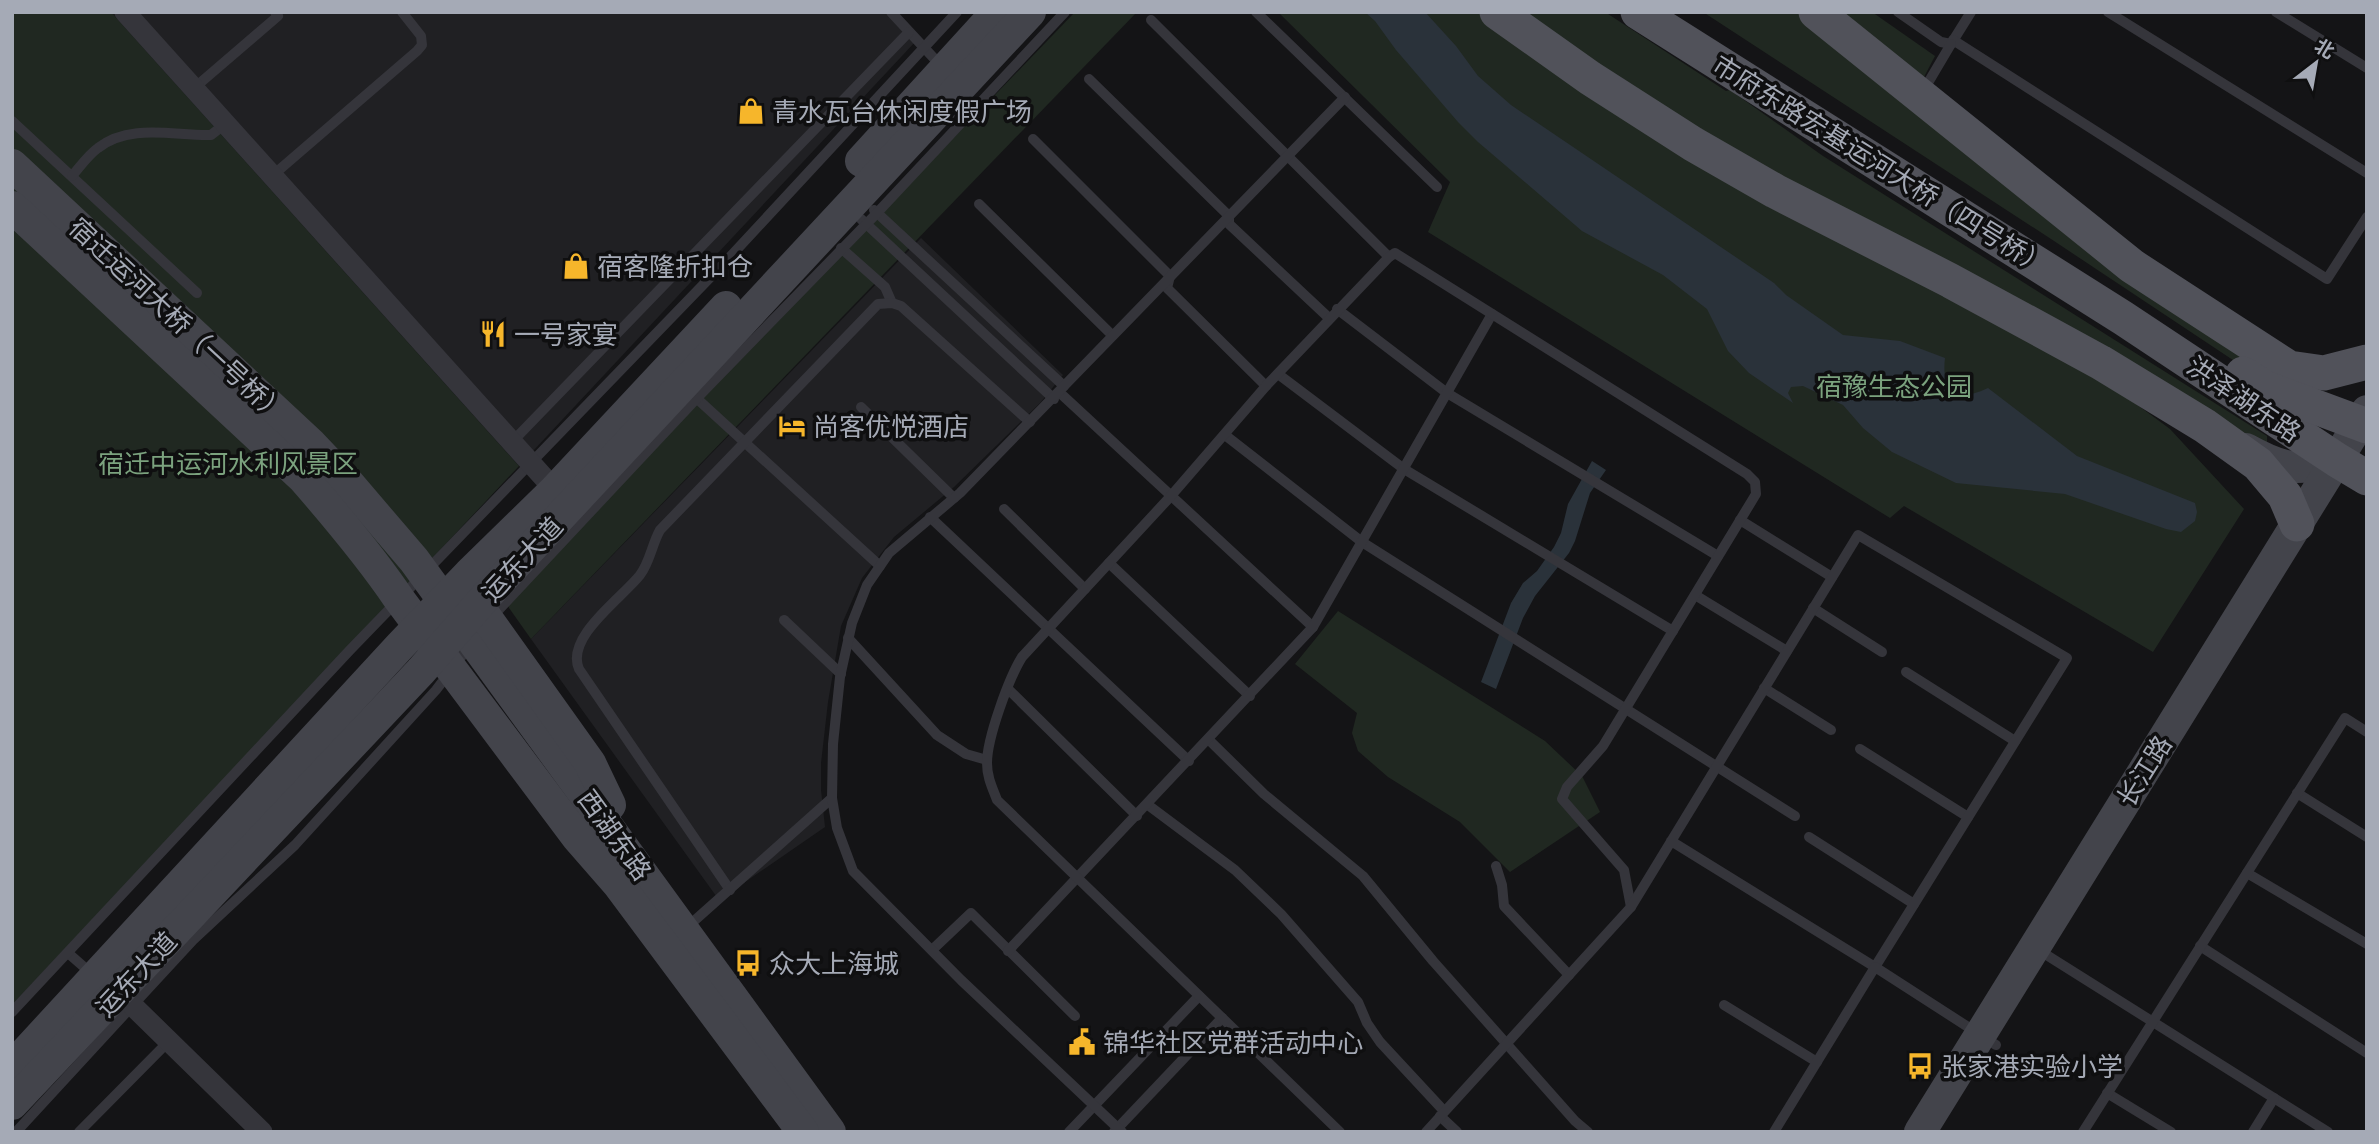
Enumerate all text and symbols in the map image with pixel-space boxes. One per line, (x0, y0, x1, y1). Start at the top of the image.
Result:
north arrow (2281, 28, 2351, 98)
text: 北 (2309, 31, 2341, 65)
street label: 市府东路宏基运河大桥（四号桥） (1705, 45, 2057, 285)
place label: 青水瓦台休闲度假广场 (772, 92, 1032, 131)
shop icon: 青水瓦台休闲度假广场 (736, 96, 766, 126)
street label: 宿迁运河大桥（一号桥） (60, 208, 296, 432)
place label: 宿客隆折扣仓 (597, 247, 753, 286)
shop icon: 宿客隆折扣仓 (561, 251, 591, 281)
place label: 一号家宴 (514, 315, 618, 354)
restaurant icon: 一号家宴 (478, 319, 508, 349)
street label: 洪泽湖东路 (2179, 346, 2309, 452)
park label: 宿豫生态公园 (1816, 367, 1972, 406)
place label: 尚客优悦酒店 (813, 407, 969, 446)
hotel icon: 尚客优悦酒店 (777, 411, 807, 441)
park label: 宿迁中运河水利风景区 (98, 444, 358, 483)
street label: 运东大道 (472, 508, 572, 610)
street label: 长江路 (2107, 728, 2181, 814)
street label: 西湖东路 (569, 781, 661, 889)
street label: 运东大道 (86, 923, 186, 1025)
place label: 众大上海城 (769, 944, 899, 983)
bus stop icon: 众大上海城 (733, 948, 763, 978)
place label: 锦华社区党群活动中心 (1103, 1023, 1363, 1062)
public building icon: 锦华社区党群活动中心 (1067, 1027, 1097, 1057)
place label: 张家港实验小学 (1941, 1047, 2123, 1086)
bus stop icon: 张家港实验小学 (1905, 1051, 1935, 1081)

